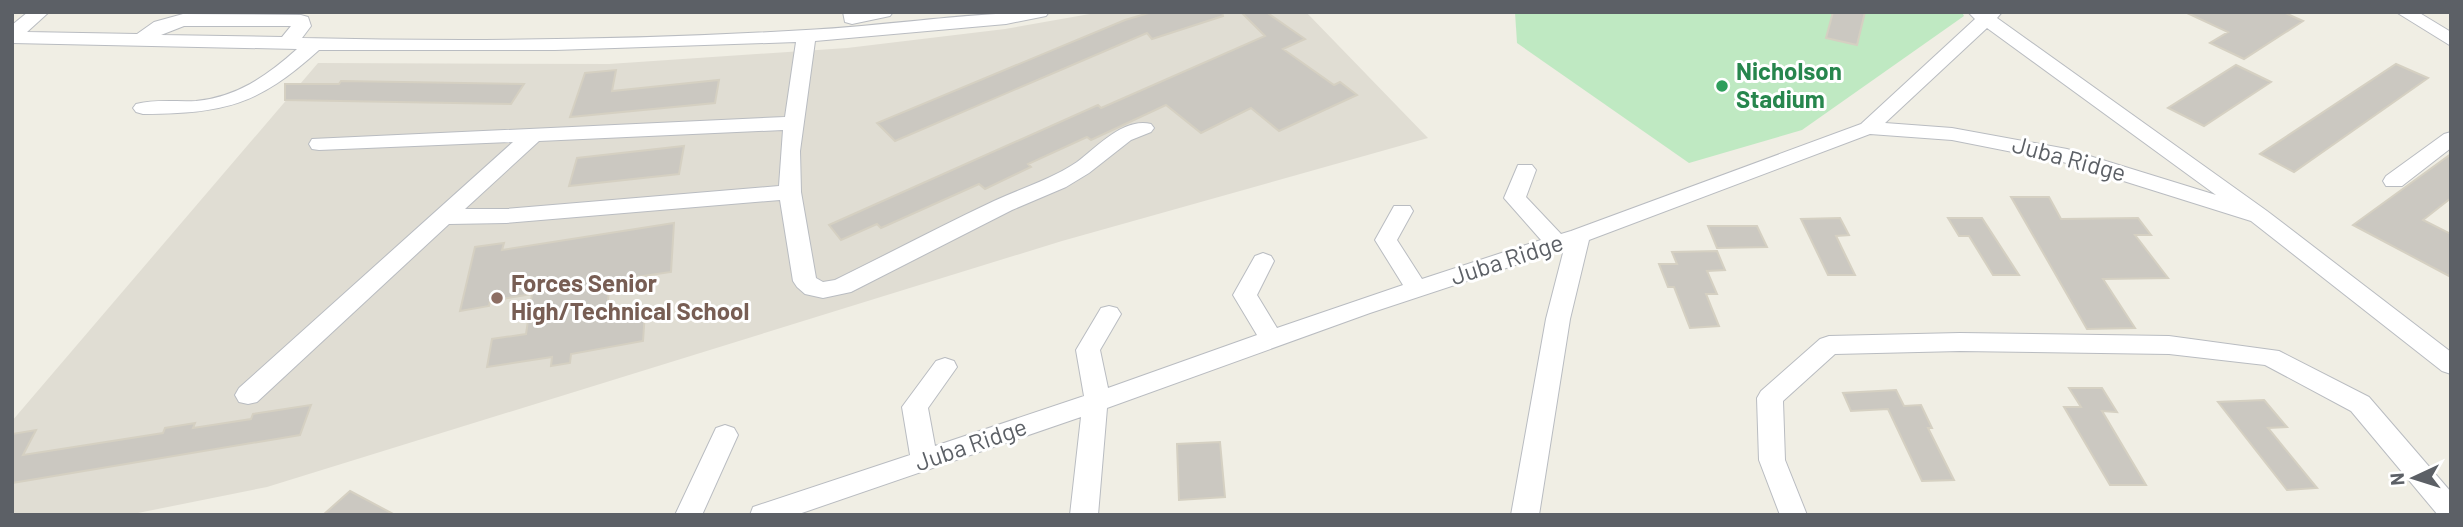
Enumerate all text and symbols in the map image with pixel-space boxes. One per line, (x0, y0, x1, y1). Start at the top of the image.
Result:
place label: Nicholson Stadium (1736, 56, 1842, 113)
marker: Nicholson Stadium (1714, 78, 1730, 94)
street label: Juba Ridge (2009, 128, 2129, 187)
street label: Juba Ridge (1447, 227, 1566, 290)
place label: Forces Senior High/Technical School (511, 268, 749, 325)
marker: Forces Senior High/Technical School (489, 290, 505, 306)
street label: Juba Ridge (911, 411, 1030, 476)
north arrow (2379, 443, 2449, 513)
text: N (2385, 472, 2408, 486)

